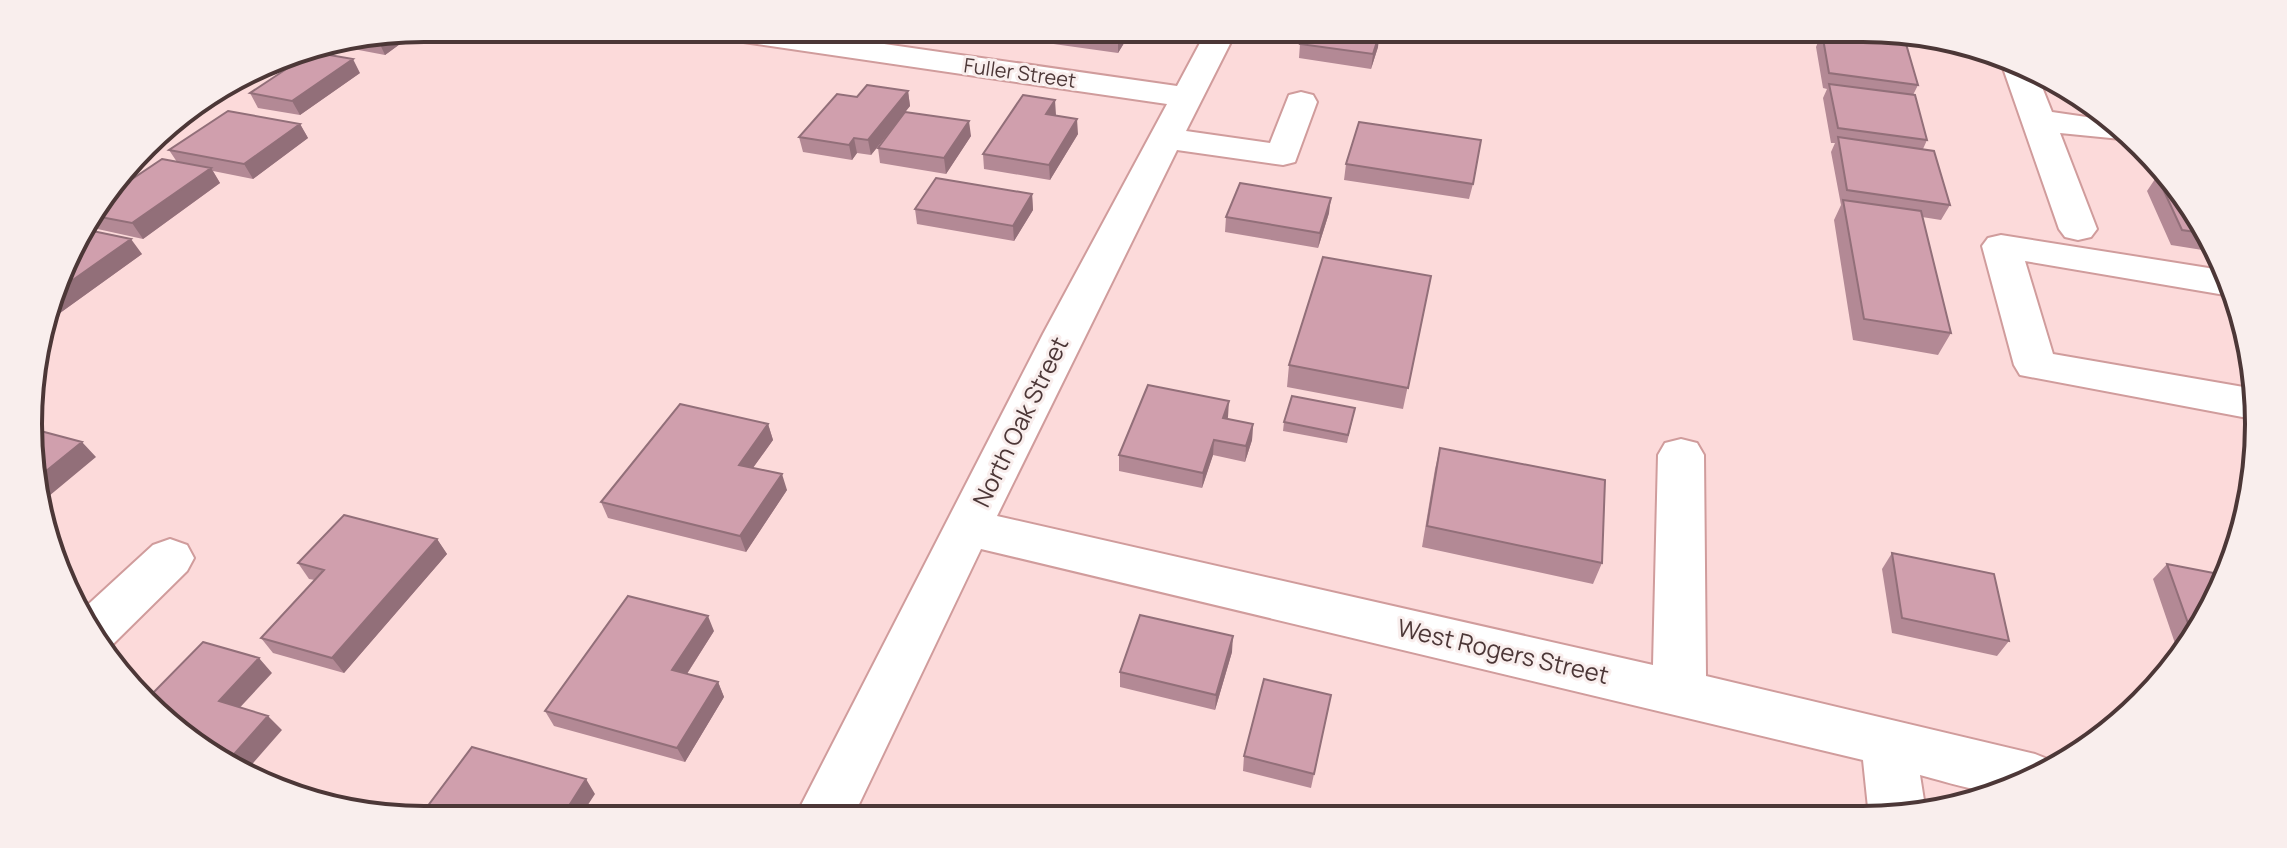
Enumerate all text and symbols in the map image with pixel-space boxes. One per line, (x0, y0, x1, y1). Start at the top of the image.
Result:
street label: Fuller Street (962, 51, 1078, 94)
street label: North Oak Street (964, 331, 1075, 512)
street label: West Rogers Street (1395, 610, 1612, 691)

